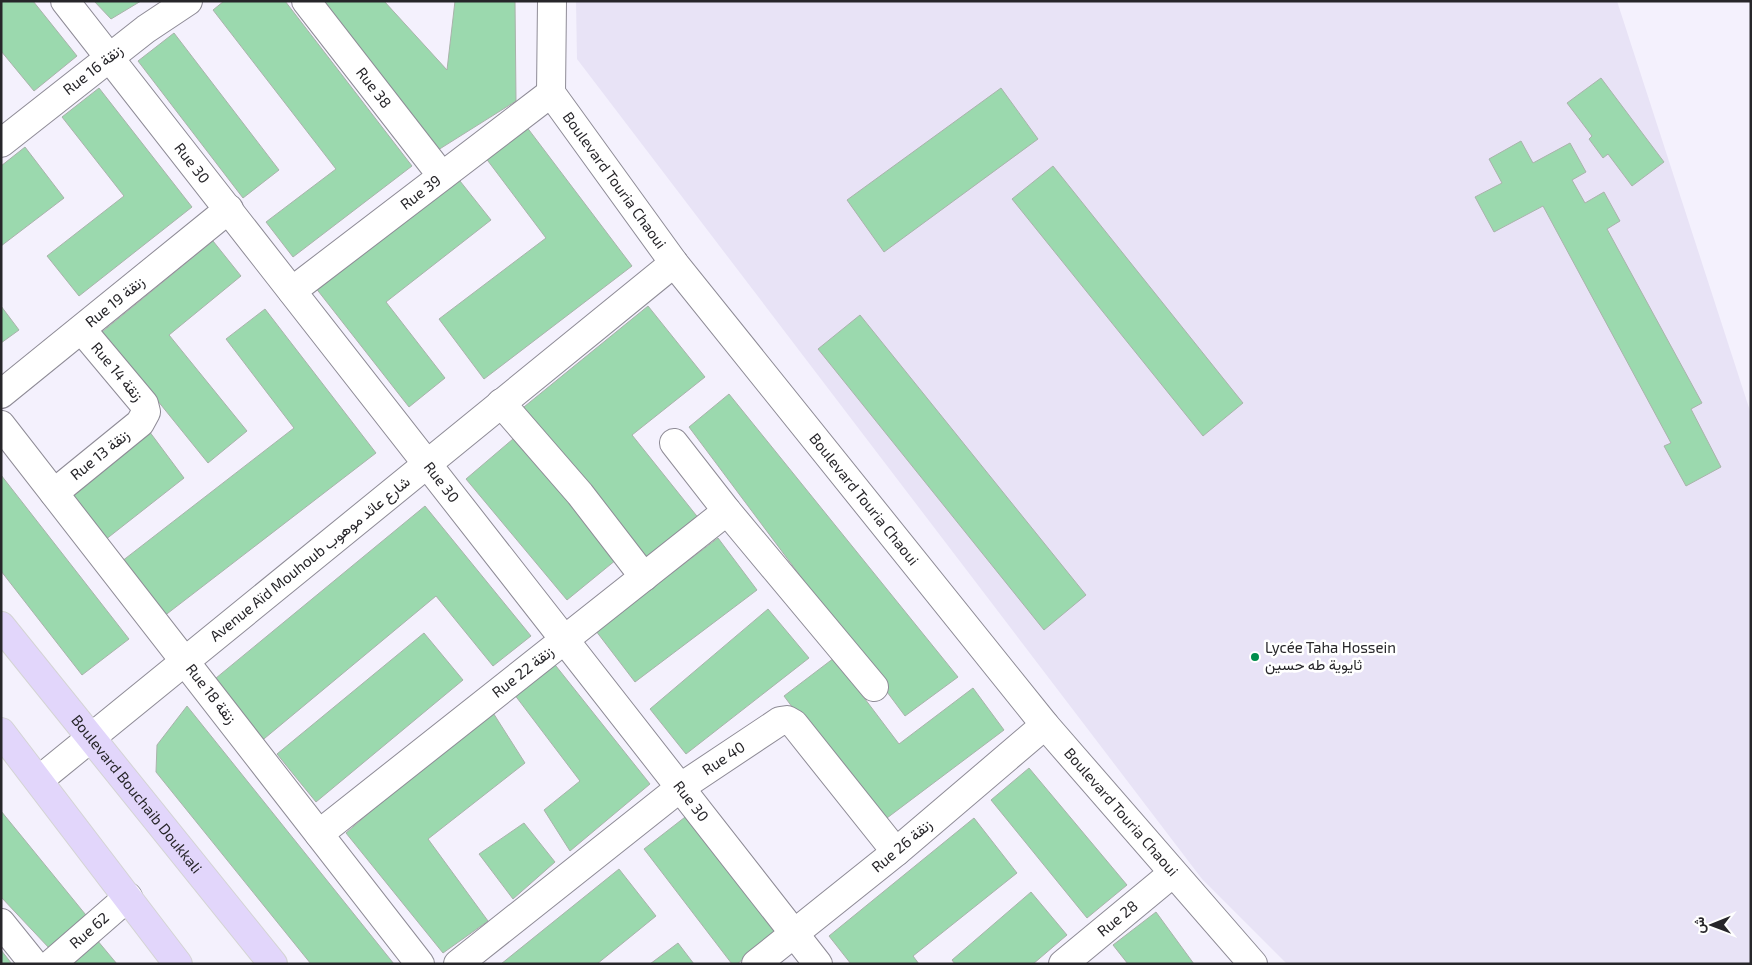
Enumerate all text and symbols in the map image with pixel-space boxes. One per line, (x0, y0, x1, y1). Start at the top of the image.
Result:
street label: Rue 16 زنقة (59, 40, 126, 99)
street label: Rue 38 (353, 63, 396, 111)
street label: Boulevard Touria Chaoui (560, 108, 671, 252)
street label: Rue 30 (171, 139, 214, 187)
street label: Rue 39 (396, 171, 444, 213)
street label: Rue 19 زنقة (81, 272, 148, 331)
street label: Rue 14 زنقة (87, 338, 148, 405)
street label: Rue 13 زنقة (66, 425, 133, 484)
street label: Boulevard Touria Chaoui (806, 429, 923, 568)
street label: Rue 30 (421, 458, 464, 506)
street label: Avenue Aïd Mouhoub شارع عائد موهوب (206, 472, 415, 647)
place label: Lycée Taha Hossein ثايوية طه حسين (1265, 638, 1396, 675)
street label: Rue 22 زنقة (488, 642, 557, 702)
marker: Lycée Taha Hossein ثايوية طه حسين (1249, 651, 1261, 663)
street label: Rue 18 زنقة (182, 660, 241, 728)
street label: Boulevard Bouchaib Doukkali (68, 711, 206, 876)
street label: Rue 40 (698, 737, 748, 778)
street label: Boulevard Touria Chaoui (1061, 744, 1182, 879)
street label: Rue 30 (670, 777, 713, 825)
street label: Rue 26 زنقة (868, 815, 936, 876)
street label: Rue 28 (1093, 896, 1141, 940)
north arrow (1687, 900, 1737, 950)
street label: Rue 62 (65, 908, 112, 952)
text: ش (1690, 916, 1708, 934)

